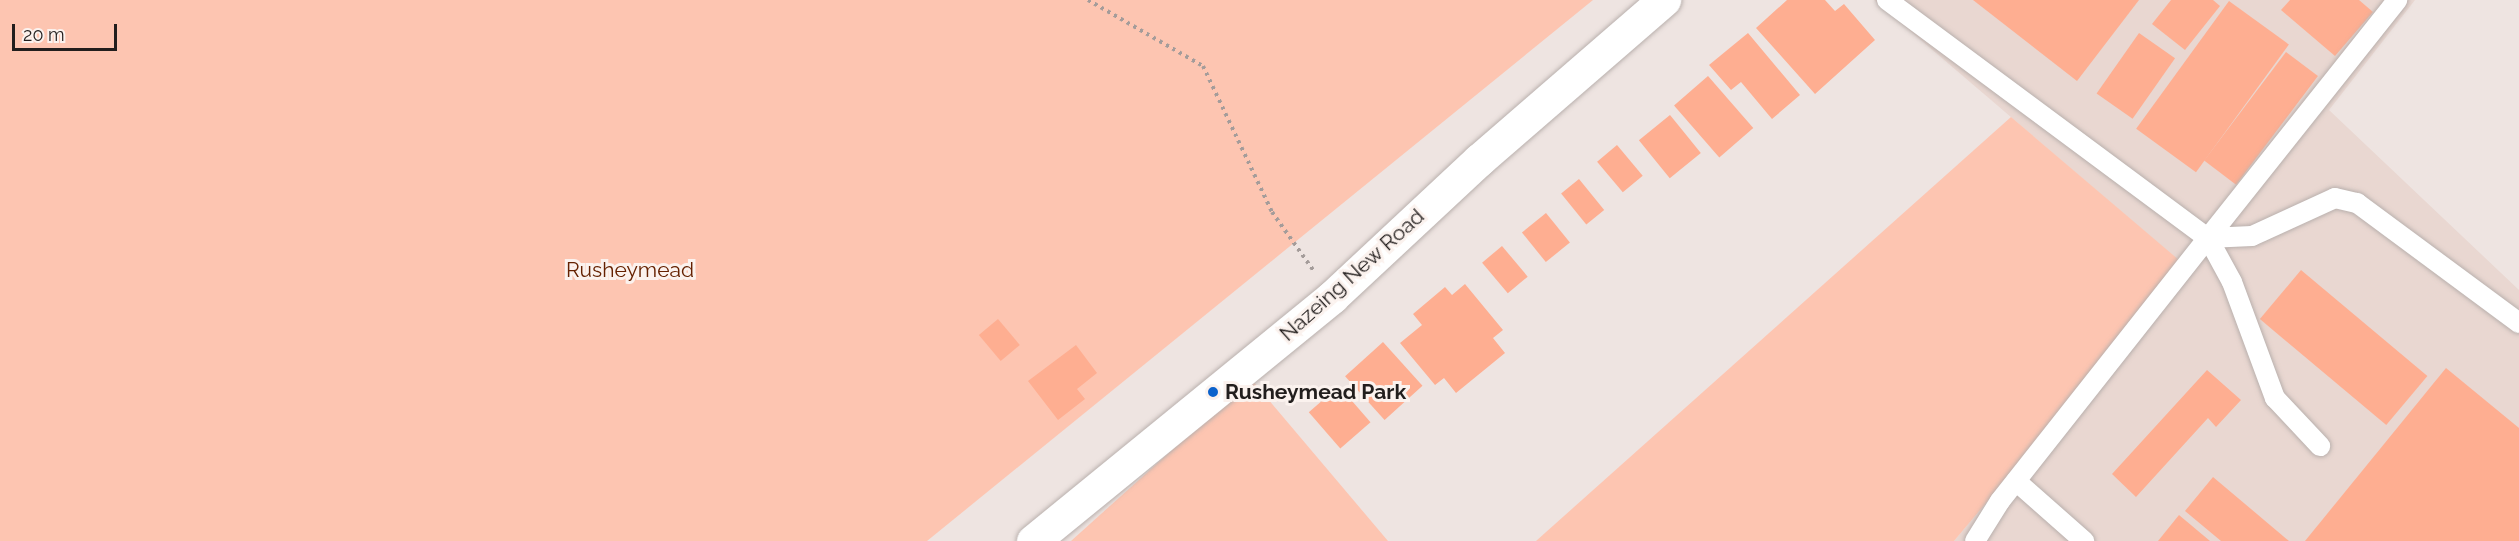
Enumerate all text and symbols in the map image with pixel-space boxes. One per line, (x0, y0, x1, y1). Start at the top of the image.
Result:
scale bar (15, 12, 120, 50)
text: 20 m (23, 24, 65, 45)
street label: Nazeing New Road (1274, 203, 1430, 347)
park label: Rusheymead (566, 257, 694, 283)
place label: Rusheymead Park (1225, 379, 1406, 405)
marker: Rusheymead Park (1206, 385, 1220, 399)

